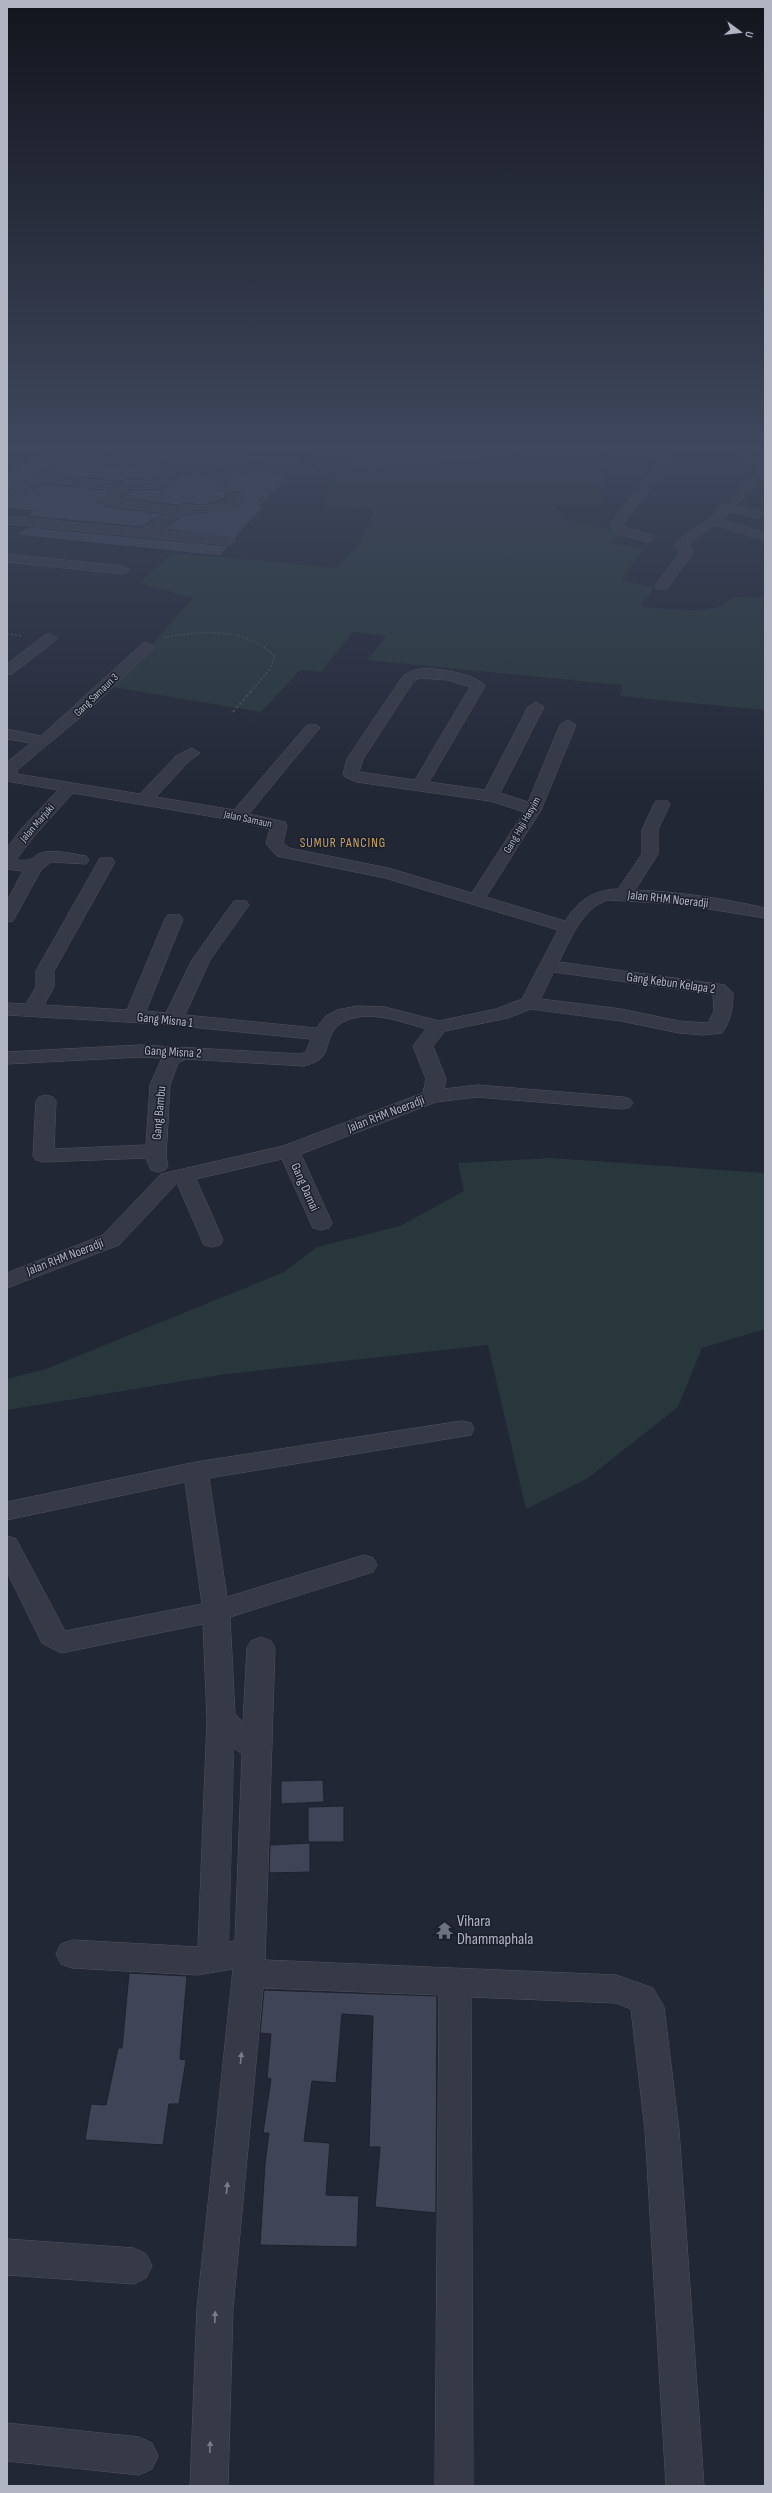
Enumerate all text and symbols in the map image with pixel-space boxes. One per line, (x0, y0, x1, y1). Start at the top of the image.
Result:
north arrow (720, 12, 760, 52)
text: U (742, 30, 756, 39)
street label: Gang Samaun 3 (71, 670, 121, 719)
street label: Gang Haji Hasyim (501, 794, 543, 856)
street label: Jalan Marjuki (16, 801, 57, 845)
street label: Jalan Samaun (222, 807, 273, 830)
district label: SUMUR PANCING (300, 835, 386, 851)
street label: Jalan RHM Noeradji (626, 887, 709, 911)
street label: Gang Kebun Kelapa 2 (625, 969, 717, 997)
street label: Gang Misna 1 (136, 1009, 194, 1031)
street label: Gang Misna 2 (144, 1043, 202, 1061)
street label: Gang Bambu (149, 1085, 169, 1141)
street label: Jalan RHM Noeradji (344, 1092, 427, 1136)
street label: Gang Damai (287, 1160, 323, 1214)
street label: Jalan RHM Noeradji (23, 1235, 106, 1279)
place label: Vihara Dhammaphala (457, 1912, 533, 1949)
temple icon: Vihara Dhammaphala (434, 1920, 454, 1940)
one-way arrow (237, 2052, 244, 2064)
one-way arrow (224, 2182, 231, 2194)
one-way arrow (211, 2311, 218, 2323)
one-way arrow (207, 2440, 213, 2453)

